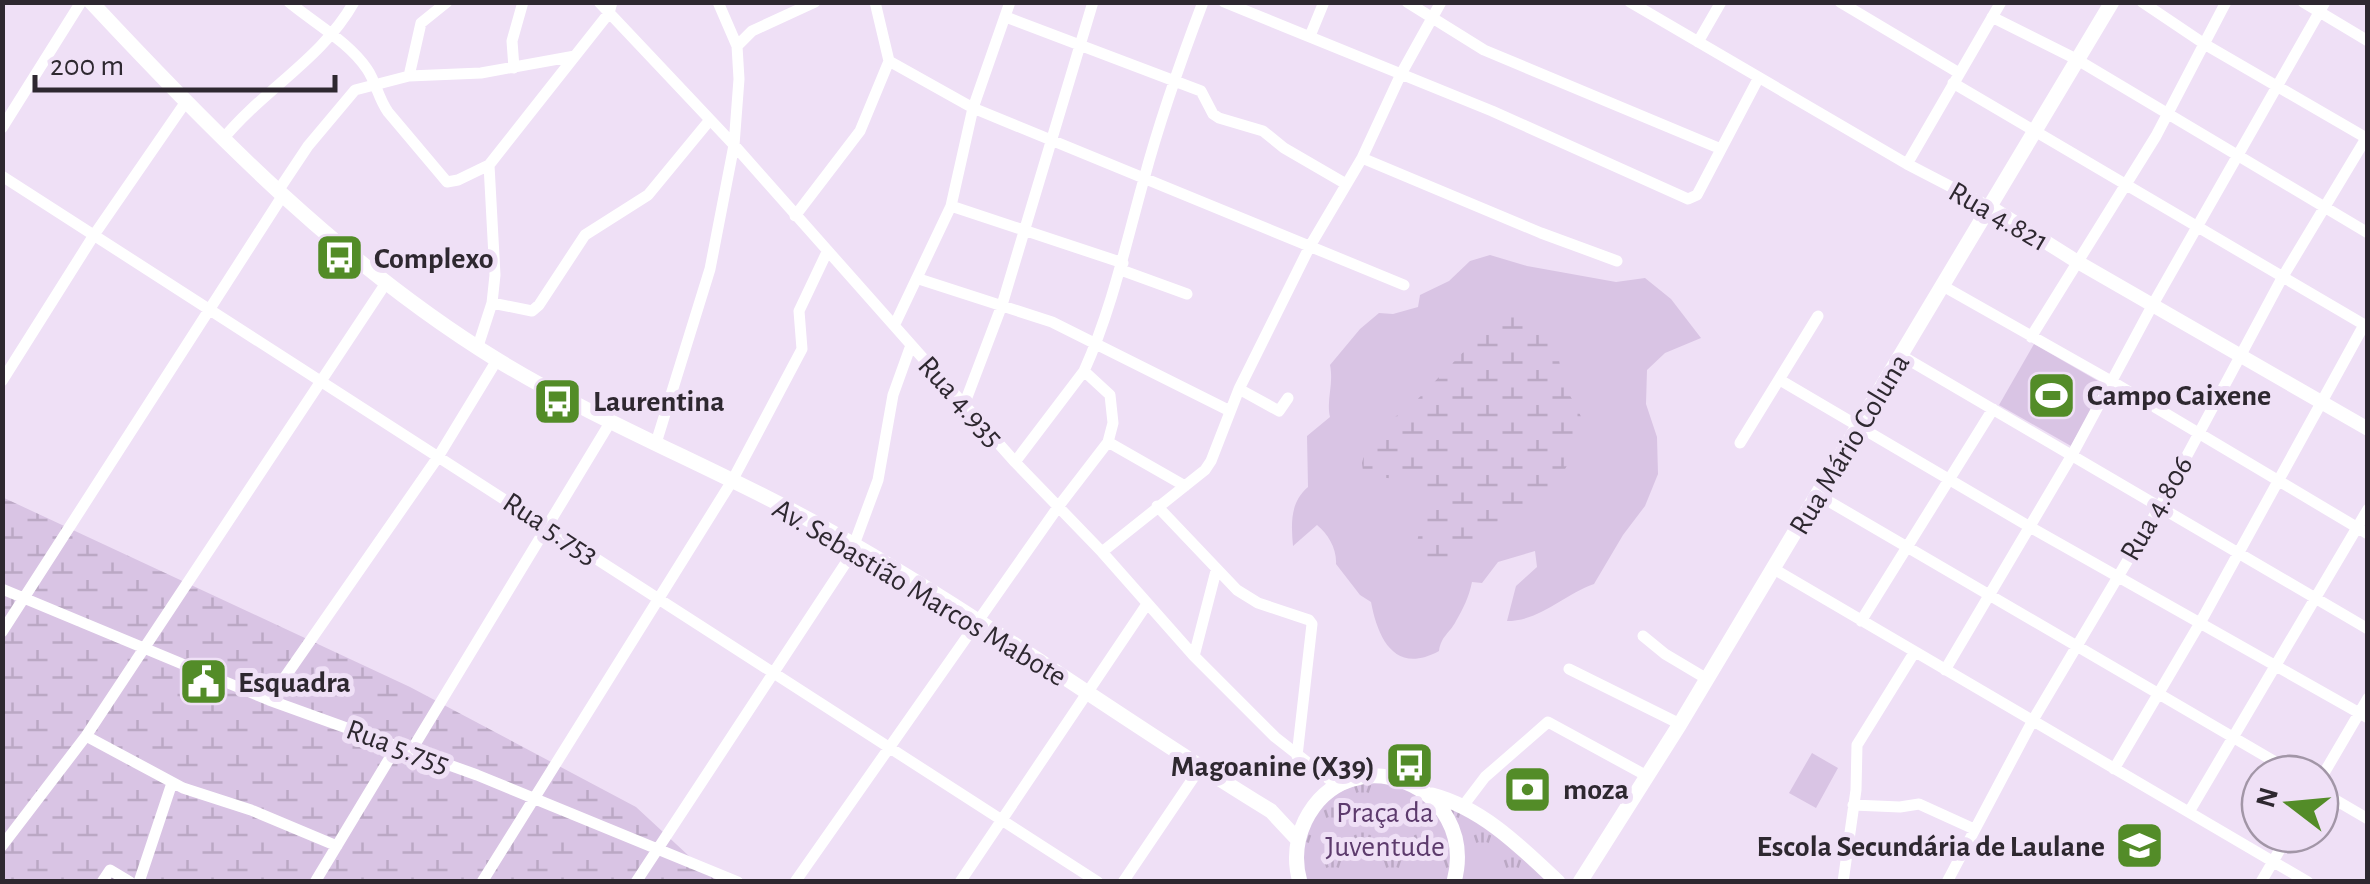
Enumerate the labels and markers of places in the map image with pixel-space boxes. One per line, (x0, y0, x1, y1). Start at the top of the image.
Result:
bus stop icon: Complexo (313, 232, 365, 284)
place label: Complexo (374, 244, 494, 274)
sports icon: Campo Caixene (2026, 369, 2078, 421)
bus stop icon: Laurentina (532, 375, 584, 427)
place label: Campo Caixene (2087, 381, 2271, 411)
place label: Laurentina (593, 387, 725, 417)
public building icon: Esquadra (177, 656, 229, 708)
place label: Esquadra (238, 668, 351, 698)
bus stop icon: Magoanine (X39) (1384, 740, 1436, 792)
place label: Magoanine (X39) (1171, 752, 1375, 782)
bank icon: moza (1502, 763, 1554, 815)
place label: moza (1563, 775, 1629, 805)
school or university icon: Escola Secundária de Laulane (2114, 820, 2166, 872)
place label: Escola Secundária de Laulane (1756, 832, 2105, 862)

